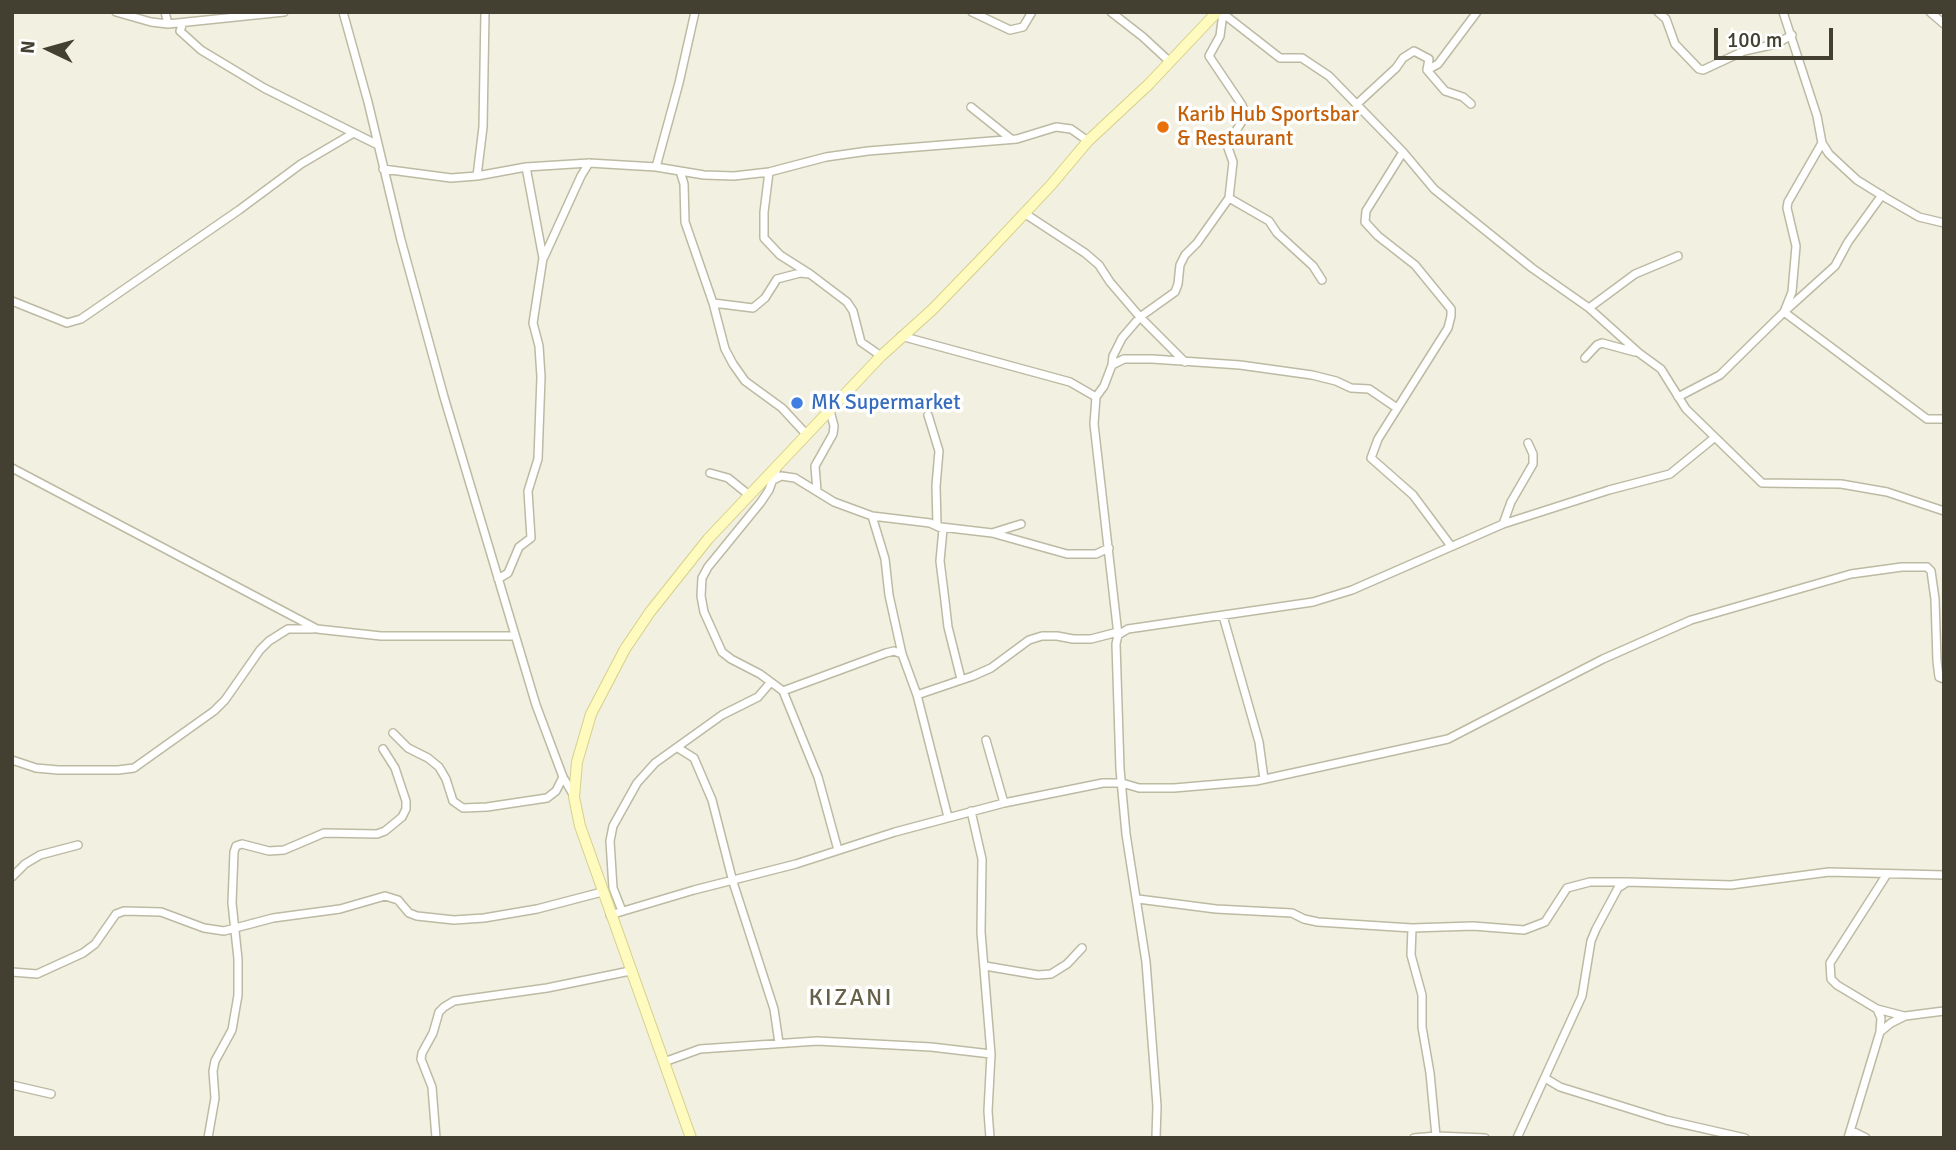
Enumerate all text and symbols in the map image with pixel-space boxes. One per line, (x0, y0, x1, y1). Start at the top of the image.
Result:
north arrow (14, 14, 84, 84)
scale bar (1718, 14, 1837, 58)
text: 100 m (1727, 27, 1782, 53)
text: N (16, 40, 41, 55)
place label: Karib Hub Sportsbar & Restaurant (1177, 102, 1359, 152)
marker: Karib Hub Sportsbar & Restaurant (1155, 119, 1171, 135)
place label: MK Supermarket (811, 390, 961, 416)
marker: MK Supermarket (789, 395, 805, 411)
district label: KIZANI (809, 985, 893, 1013)

